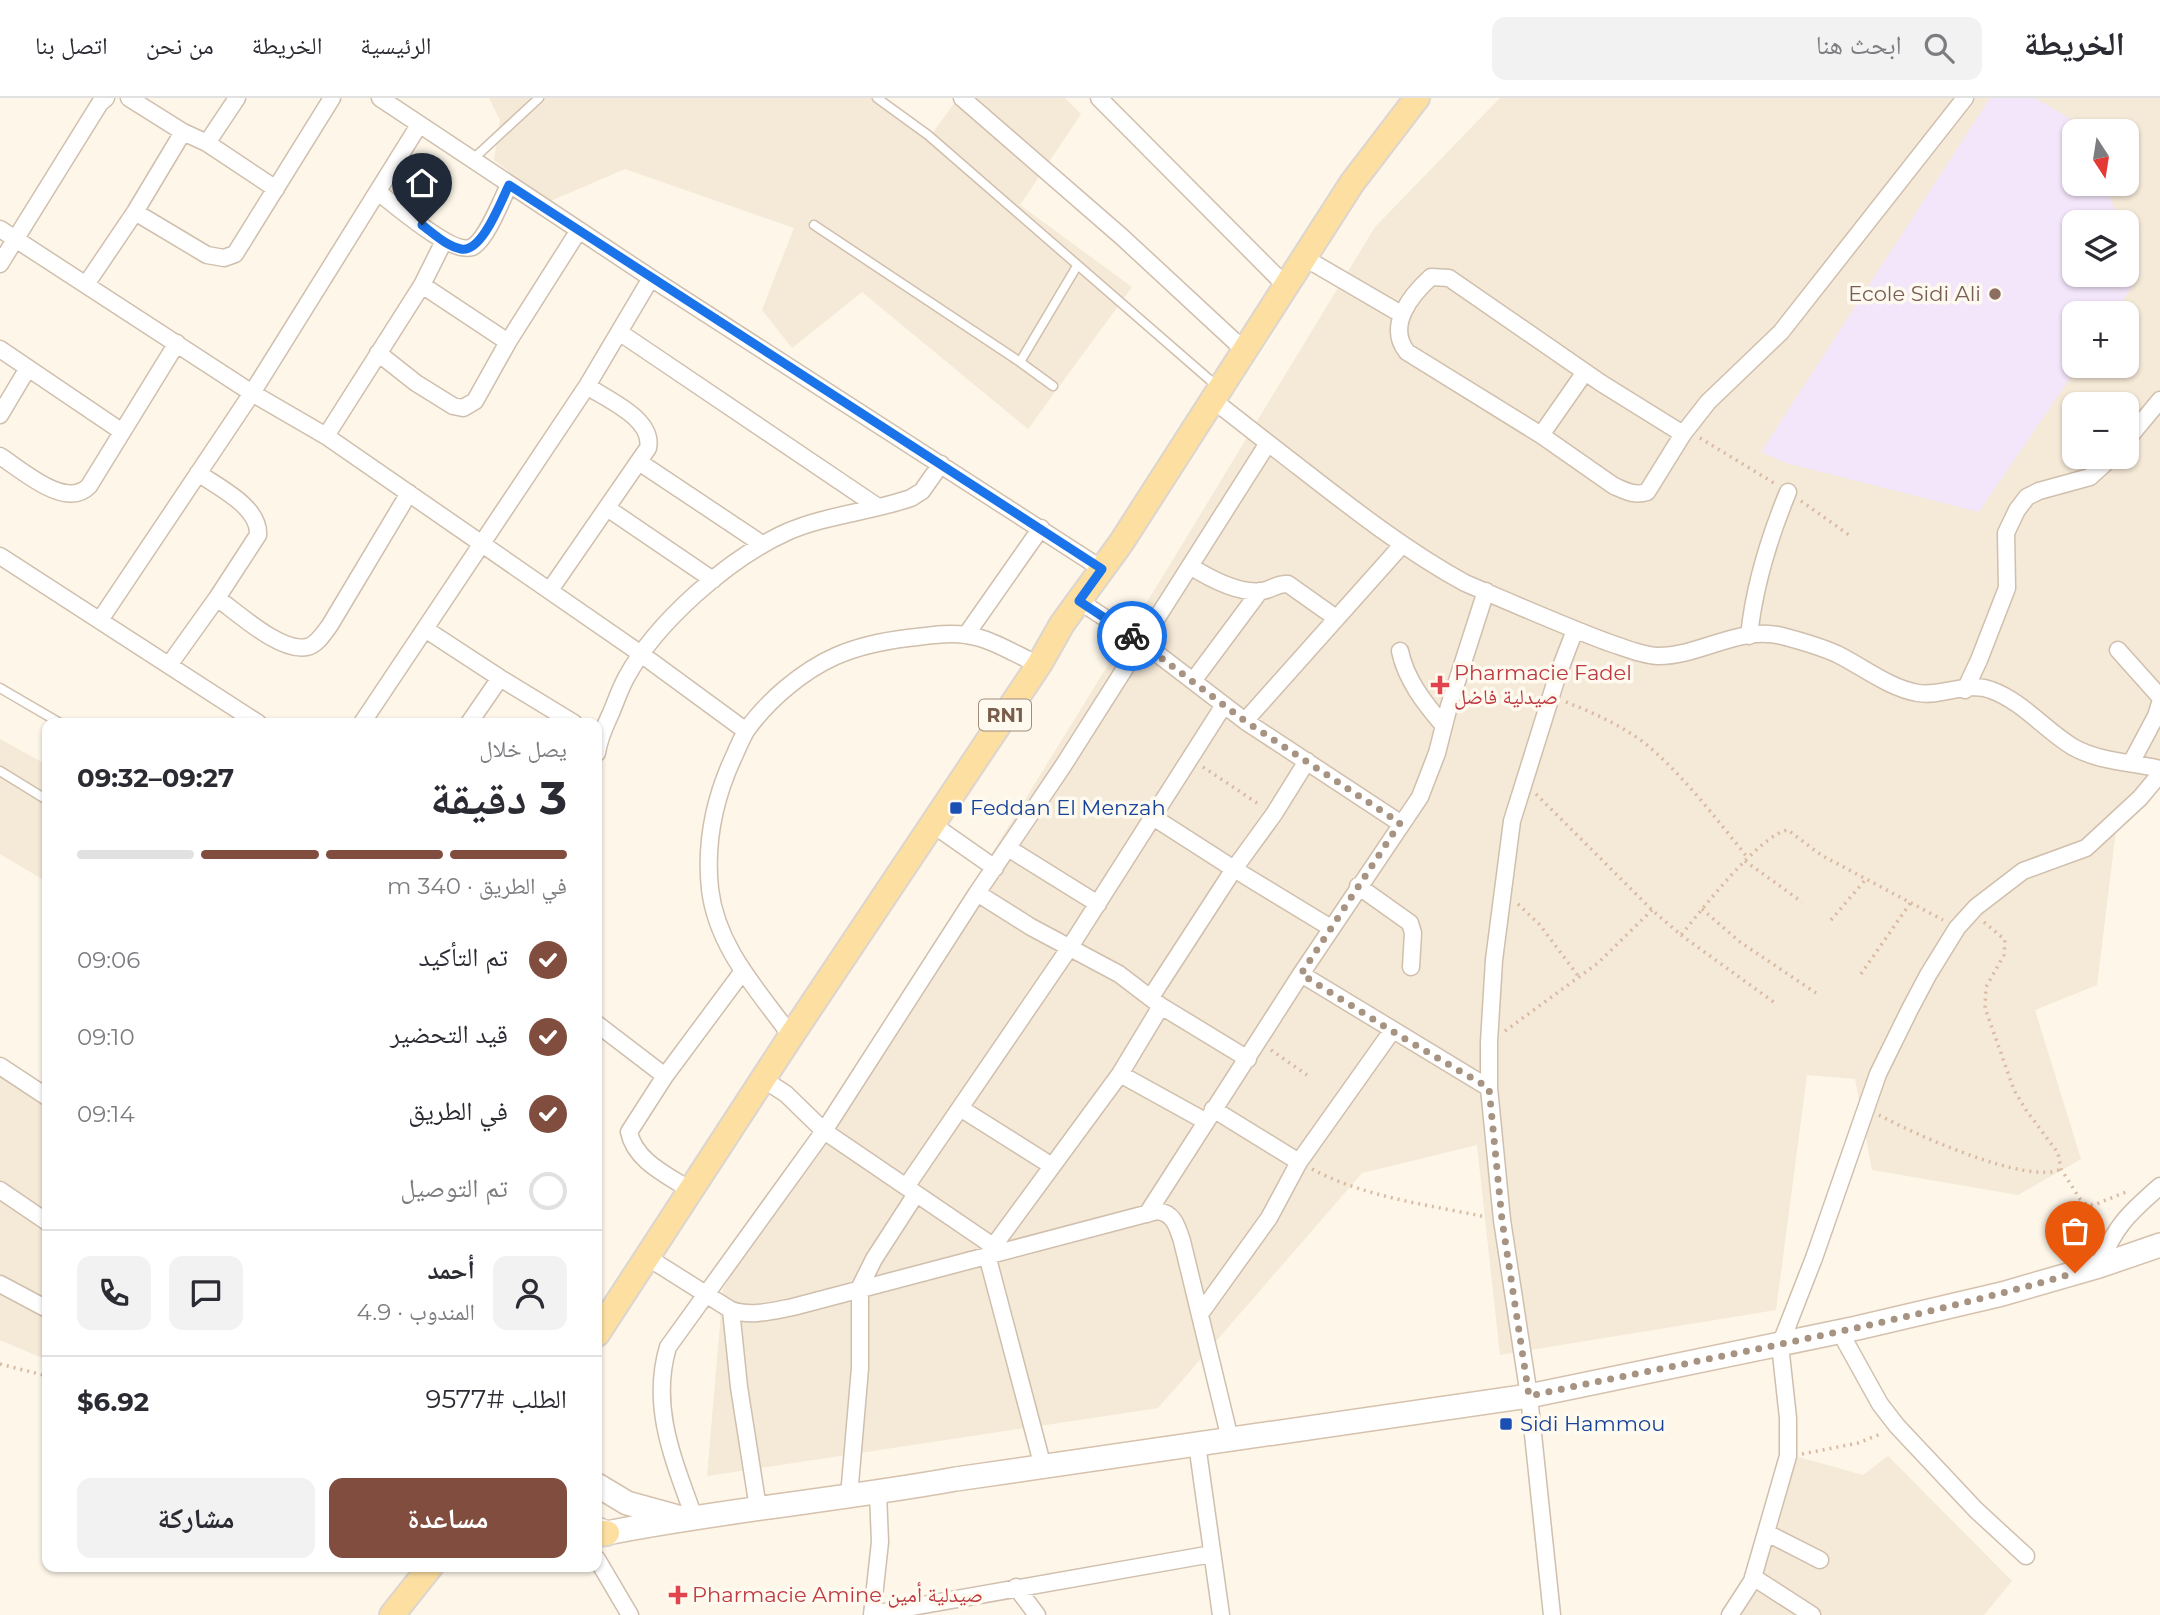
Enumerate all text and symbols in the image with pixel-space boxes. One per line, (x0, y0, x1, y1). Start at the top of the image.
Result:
search box (1492, 17, 1982, 80)
text: الخريطة (2024, 23, 2125, 63)
text: ابحث هنا (1816, 29, 1902, 61)
icon: search (1920, 29, 1958, 67)
text: اتصل بنا (35, 31, 108, 60)
text: من نحن (146, 31, 214, 60)
text: الخريطة (252, 31, 322, 60)
text: الرئيسية (360, 31, 431, 60)
north arrow (2062, 119, 2138, 196)
map controls (2062, 119, 2139, 469)
pin (392, 153, 452, 225)
icon: home (403, 164, 441, 202)
button: layers (2062, 210, 2139, 287)
place label: Ecole Sidi Ali (1848, 281, 1981, 306)
marker: Ecole Sidi Ali (1987, 286, 2003, 302)
button: + (2062, 301, 2139, 378)
button: − (2062, 392, 2139, 469)
courier (1097, 601, 1167, 671)
icon: bike (1113, 617, 1151, 655)
place label: Pharmacie Fadel صيدلية فاضل (1454, 660, 1632, 710)
marker: Pharmacie Fadel صيدلية فاضل (1432, 677, 1448, 693)
road number: RN1 (979, 700, 1031, 730)
text: يصل خلال (479, 735, 567, 763)
text: 09:27–09:32 (77, 762, 234, 794)
text: 3 دقيقة (430, 769, 567, 826)
place label: Feddan El Menzah (970, 795, 1166, 820)
marker: Feddan El Menzah (948, 800, 964, 816)
text: في الطريق · 340 m (387, 872, 567, 900)
text: تم التأكيد (418, 941, 508, 973)
icon: check (529, 941, 567, 979)
text: 09:06 (77, 946, 140, 974)
text: قيد التحضير (390, 1018, 508, 1050)
icon: check (529, 1018, 567, 1056)
text: 09:10 (77, 1023, 135, 1051)
text: في الطريق (408, 1095, 508, 1127)
icon: check (529, 1095, 567, 1133)
text: 09:14 (77, 1100, 135, 1128)
text: تم التوصيل (400, 1172, 508, 1204)
pin (2045, 1201, 2105, 1273)
icon: bag (2056, 1212, 2094, 1250)
text: أحمد (427, 1254, 475, 1286)
button: phone (77, 1256, 151, 1330)
button: chat (169, 1256, 243, 1330)
button: person (493, 1256, 567, 1330)
text: المندوب · 4.9 (357, 1298, 475, 1326)
text: الطلب #9577 (426, 1383, 567, 1415)
text: $6.92 (77, 1386, 149, 1418)
place label: Sidi Hammou (1520, 1411, 1665, 1436)
marker: Sidi Hammou (1498, 1416, 1514, 1432)
button: مشاركة (77, 1478, 315, 1558)
button: مساعدة (329, 1478, 567, 1558)
place label: Pharmacie Amine صيدلية أمين (692, 1582, 983, 1608)
marker: Pharmacie Amine صيدلية أمين (670, 1587, 686, 1603)

